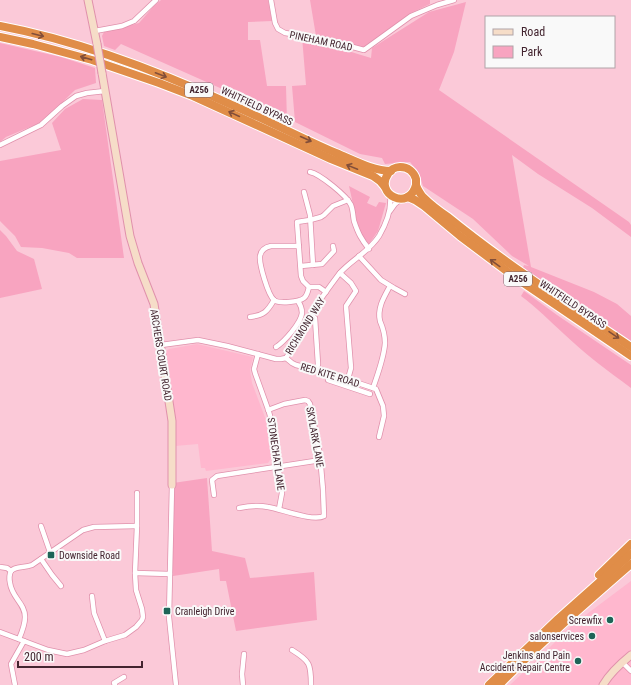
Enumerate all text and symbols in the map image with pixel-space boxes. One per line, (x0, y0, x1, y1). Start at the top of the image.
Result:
legend (485, 16, 615, 68)
text: Road (521, 25, 545, 39)
street label: PINEHAM ROAD (289, 29, 354, 53)
one-way arrow (31, 31, 44, 39)
text: Park (521, 45, 543, 59)
one-way arrow (80, 54, 93, 61)
one-way arrow (155, 72, 167, 80)
road number: A256 (185, 83, 213, 97)
street label: WHITFIELD BYPASS (219, 85, 295, 127)
one-way arrow (228, 110, 240, 117)
one-way arrow (299, 136, 311, 143)
one-way arrow (347, 163, 359, 171)
one-way arrow (490, 258, 501, 267)
road number: A256 (504, 272, 532, 286)
street label: WHITFIELD BYPASS (538, 278, 608, 330)
street label: RICHMOND WAY (283, 295, 327, 357)
street label: ARCHERS COURT ROAD (148, 308, 174, 402)
one-way arrow (608, 331, 619, 339)
street label: RED KITE ROAD (299, 361, 361, 389)
street label: SKYLARK LANE (304, 406, 326, 468)
street label: STONECHAT LANE (265, 417, 287, 491)
marker: Downside Road (46, 550, 56, 560)
place label: Downside Road (59, 550, 120, 561)
marker: Cranleigh Drive (162, 606, 172, 616)
place label: Cranleigh Drive (175, 606, 235, 617)
place label: Screwfix (569, 615, 603, 626)
marker: Screwfix (605, 615, 615, 625)
place label: salonservices (530, 631, 584, 642)
marker: salonservices (587, 631, 597, 641)
scale bar (18, 643, 142, 669)
text: 200 m (24, 650, 54, 664)
place label: Jenkins and Pain Accident Repair Centre (480, 650, 570, 673)
marker: Jenkins and Pain Accident Repair Centre (573, 656, 583, 666)

